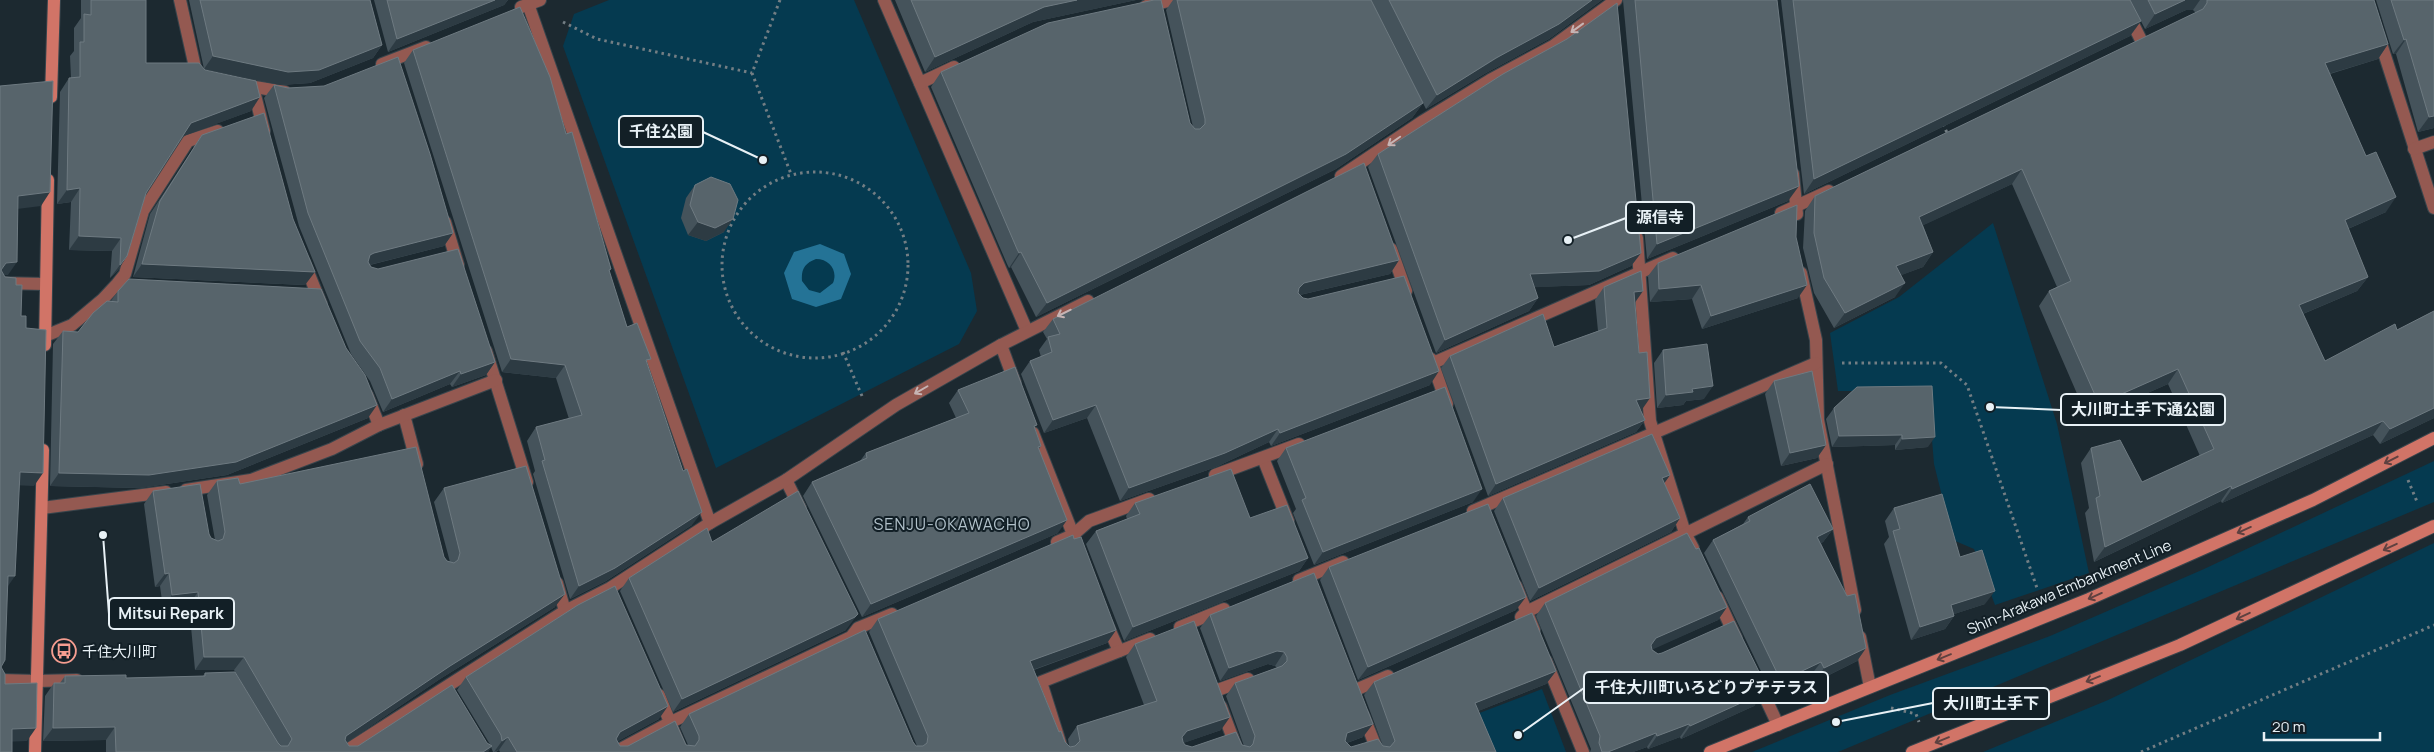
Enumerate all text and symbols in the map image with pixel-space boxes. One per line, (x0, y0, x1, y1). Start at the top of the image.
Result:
one-way arrow (1570, 23, 1584, 33)
callout: 千住公園 (619, 116, 703, 147)
text: 千住公園 (629, 120, 693, 142)
one-way arrow (1387, 136, 1401, 146)
callout: 源信寺 (1626, 202, 1694, 233)
text: 源信寺 (1636, 206, 1684, 228)
one-way arrow (1057, 309, 1072, 318)
one-way arrow (915, 386, 929, 396)
callout: 大川町土手下通公園 (2061, 394, 2225, 425)
text: 大川町土手下通公園 (2071, 398, 2215, 420)
one-way arrow (2383, 456, 2398, 466)
district label: SENJU-OKAWACHO (873, 513, 1031, 535)
one-way arrow (2237, 526, 2252, 536)
street label: Shin-Arakawa Embankment Line (1964, 534, 2175, 640)
one-way arrow (2383, 543, 2398, 552)
one-way arrow (2088, 591, 2103, 601)
callout: Mitsui Repark (109, 598, 234, 629)
text: Mitsui Repark (118, 602, 224, 624)
one-way arrow (2236, 611, 2251, 621)
bus stop icon: 千住大川町 (51, 638, 77, 664)
place label: 千住大川町 (82, 641, 157, 662)
one-way arrow (1937, 653, 1952, 662)
callout: 千住大川町いろどりプチテラス (1584, 672, 1828, 703)
one-way arrow (2086, 675, 2101, 685)
text: 千住大川町いろどりプチテラス (1594, 676, 1818, 698)
callout: 大川町土手下 (1933, 688, 2049, 719)
text: 大川町土手下 (1943, 692, 2039, 714)
scale bar (2264, 710, 2380, 742)
text: 20 m (2272, 716, 2305, 737)
one-way arrow (1935, 735, 1950, 745)

